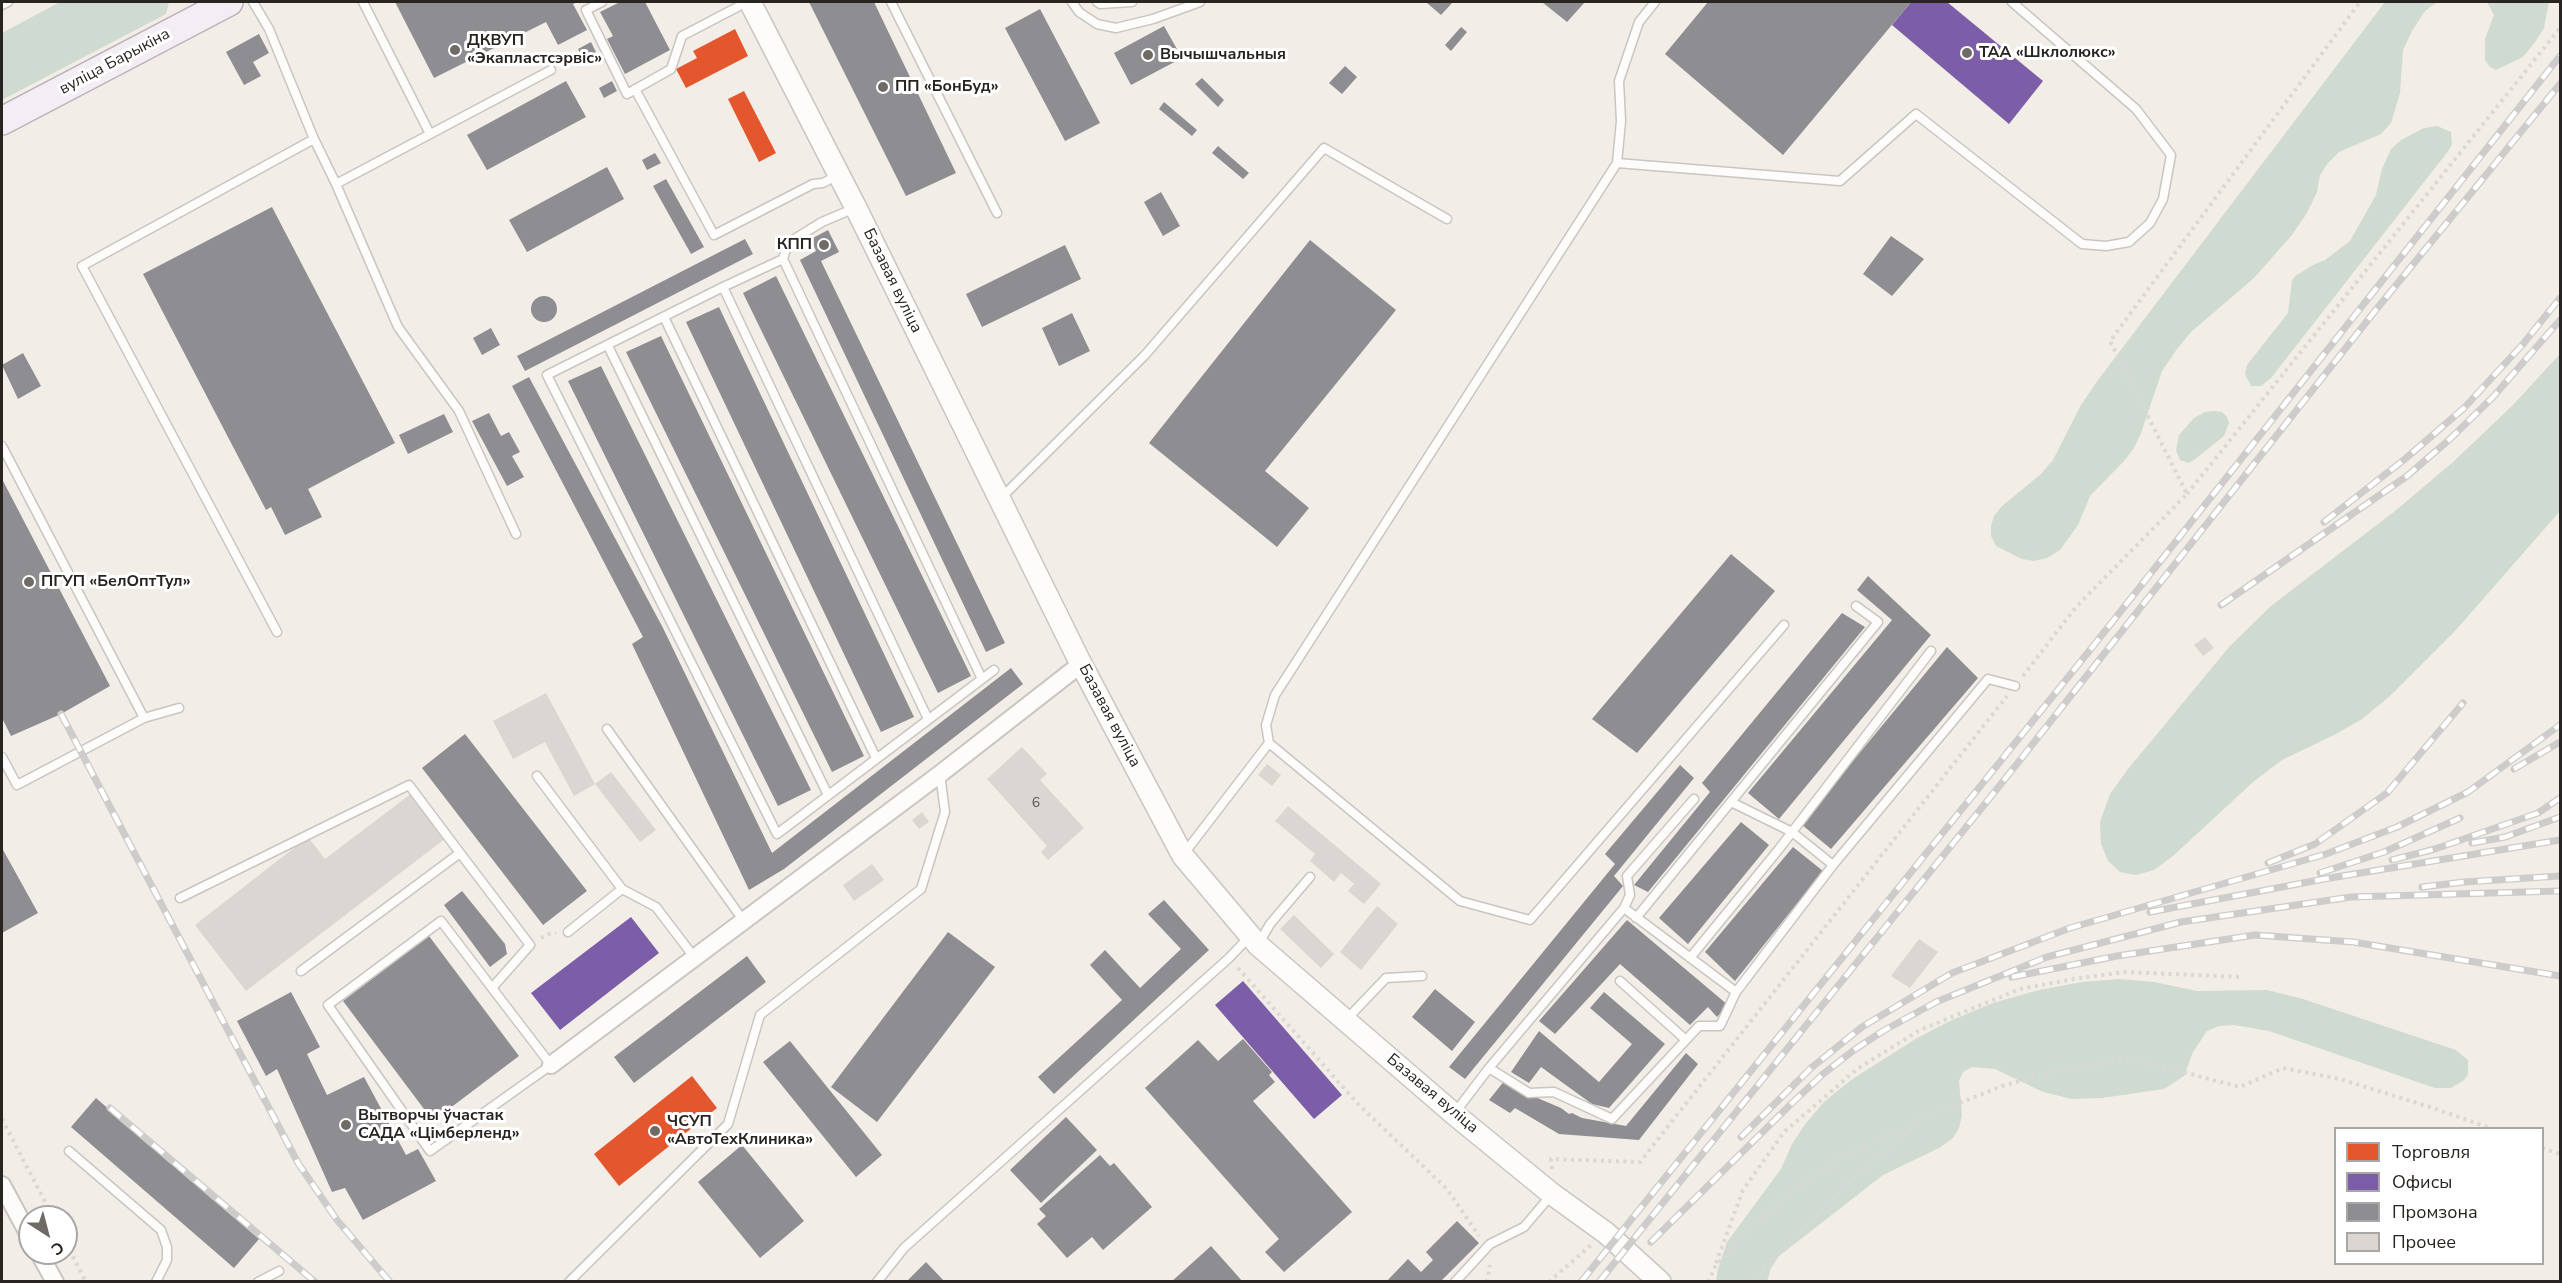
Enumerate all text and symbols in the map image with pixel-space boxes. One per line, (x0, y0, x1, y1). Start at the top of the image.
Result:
street label: вуліца Барыкіна (56, 25, 174, 99)
place label: ДКВУП «Экапластсэрвіс» (467, 31, 602, 69)
marker: ДКВУП «Экапластсэрвіс» (448, 43, 462, 57)
place label: ТАА «Шклолюкс» (1979, 43, 2116, 63)
place label: Вычышчальныя (1160, 45, 1286, 65)
marker: ТАА «Шклолюкс» (1960, 46, 1974, 60)
marker: Вычышчальныя (1141, 48, 1155, 62)
place label: ПП «БонБуд» (895, 77, 999, 97)
marker: ПП «БонБуд» (876, 80, 890, 94)
street label: Базавая вуліца (858, 226, 926, 336)
place label: КПП (777, 235, 812, 255)
marker: КПП (817, 238, 831, 252)
place label: ПГУП «БелОптТул» (41, 572, 191, 592)
marker: ПГУП «БелОптТул» (22, 575, 36, 589)
street label: Базавая вуліца (1074, 661, 1144, 771)
house number: 6 (1032, 796, 1040, 812)
street label: Базавая вуліца (1382, 1050, 1482, 1138)
place label: Вытворчы ўчастак САДА «Цімберленд» (358, 1106, 520, 1144)
place label: ЧСУП «АвтоТехКлиника» (667, 1112, 813, 1150)
marker: Вытворчы ўчастак САДА «Цімберленд» (339, 1118, 353, 1132)
marker: ЧСУП «АвтоТехКлиника» (648, 1124, 662, 1138)
legend (2334, 1127, 2544, 1265)
text: Торговля (2392, 1140, 2470, 1164)
text: Офисы (2392, 1170, 2452, 1194)
text: Промзона (2392, 1200, 2478, 1224)
north arrow (18, 1205, 78, 1265)
text: Прочее (2392, 1230, 2456, 1254)
text: С (47, 1236, 68, 1260)

